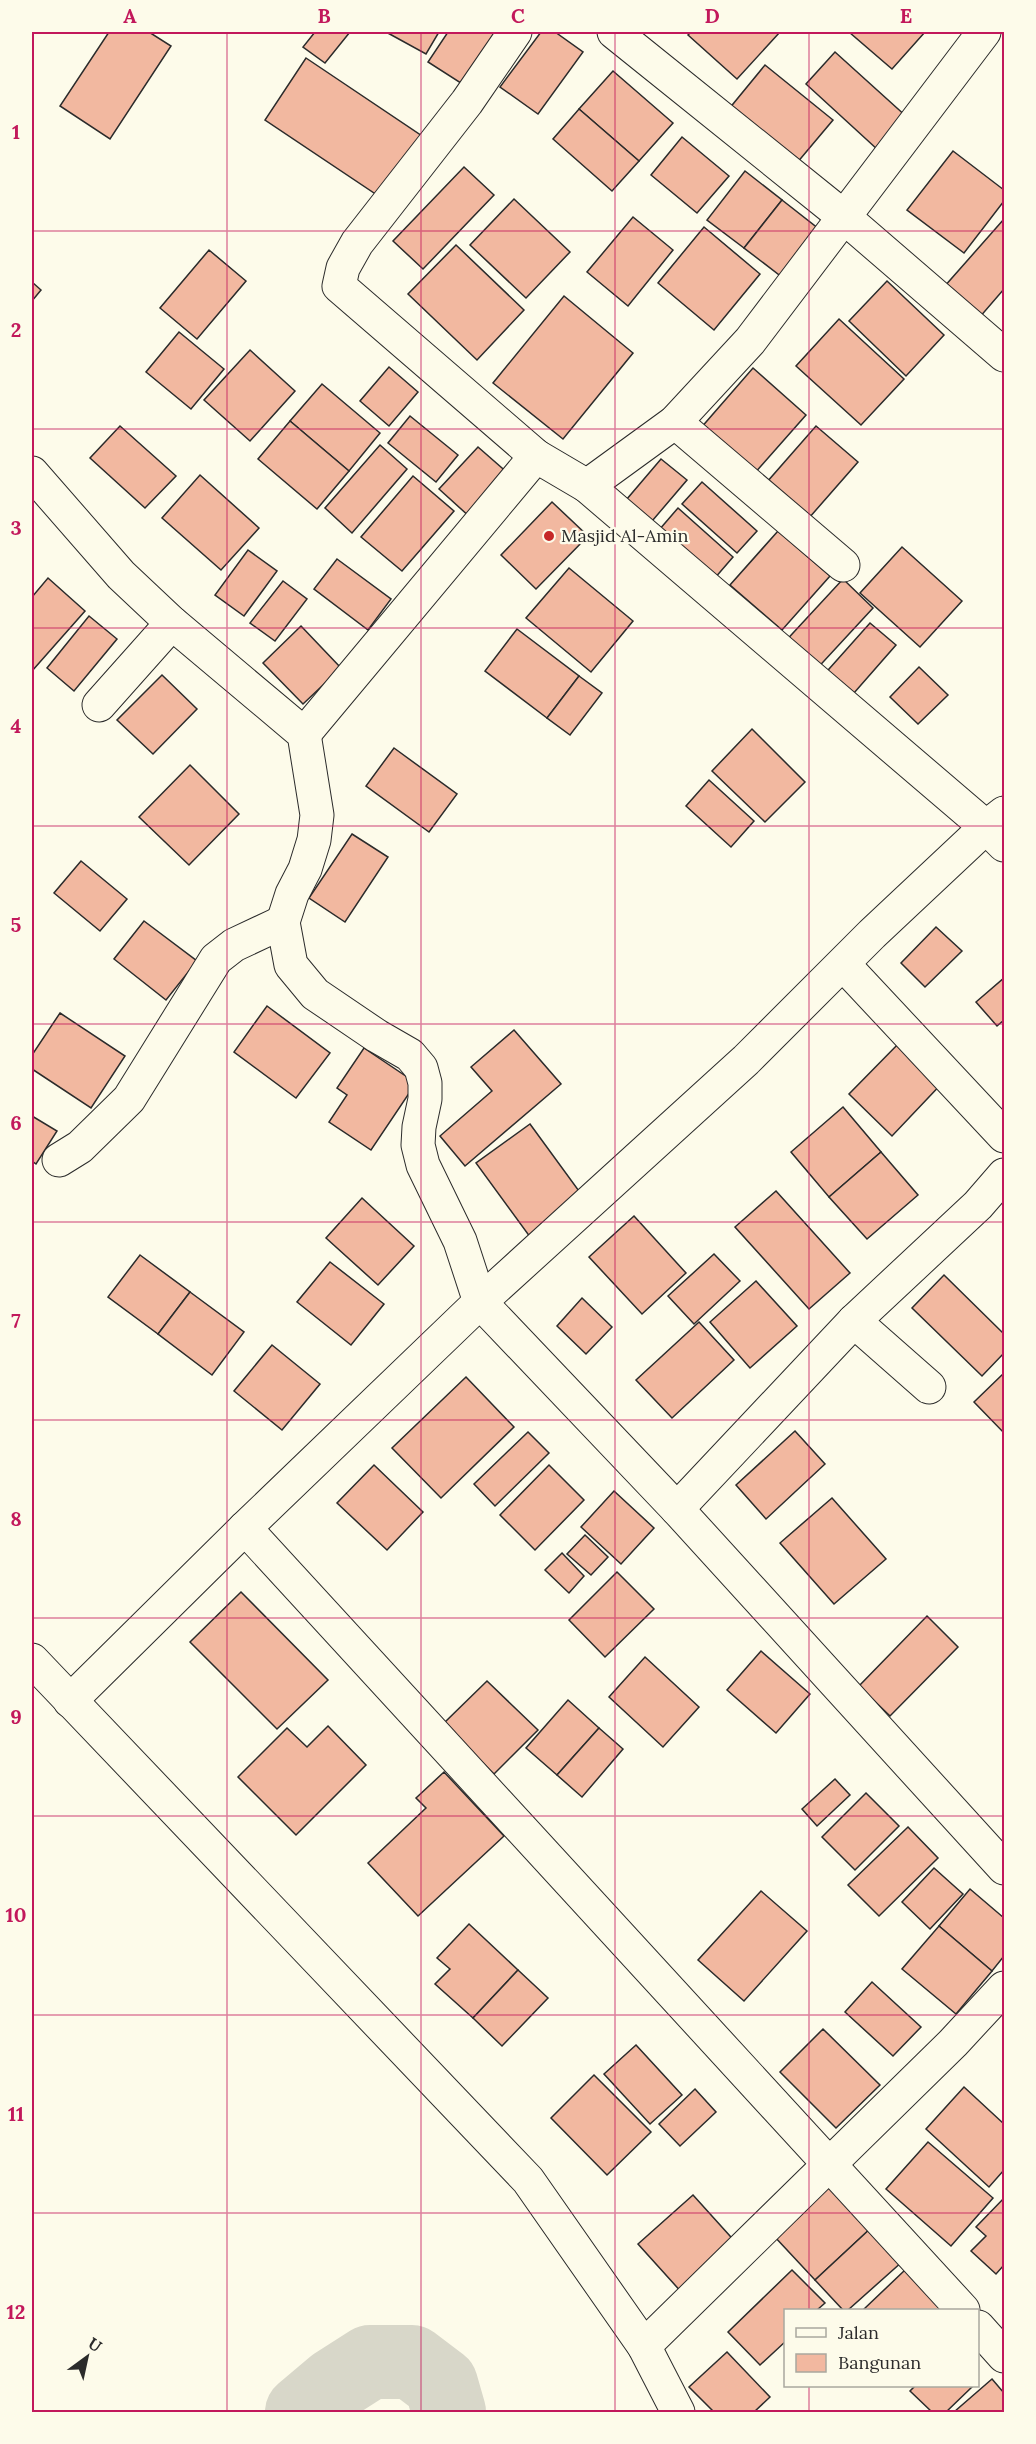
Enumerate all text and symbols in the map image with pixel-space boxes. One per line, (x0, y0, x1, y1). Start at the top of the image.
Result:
text: A (123, 3, 137, 28)
text: B (317, 3, 331, 28)
text: C (511, 3, 525, 28)
text: D (704, 3, 720, 28)
text: E (900, 3, 912, 28)
text: 1 (12, 119, 20, 144)
text: 2 (11, 317, 21, 342)
text: 3 (10, 515, 22, 540)
place label: Masjid Al-Amin (561, 524, 688, 547)
marker: Masjid Al-Amin (542, 529, 556, 543)
text: 4 (11, 713, 22, 738)
text: 5 (11, 912, 22, 937)
text: 6 (10, 1110, 22, 1135)
text: 7 (11, 1308, 21, 1333)
text: 8 (10, 1506, 22, 1531)
text: 9 (10, 1704, 22, 1729)
text: 10 (6, 1902, 26, 1927)
text: 11 (8, 2101, 24, 2126)
text: 12 (7, 2299, 25, 2324)
legend (784, 2309, 979, 2387)
text: Jalan (837, 2321, 879, 2344)
north arrow (57, 2327, 117, 2387)
text: U (85, 2333, 106, 2356)
text: Bangunan (838, 2351, 921, 2374)

